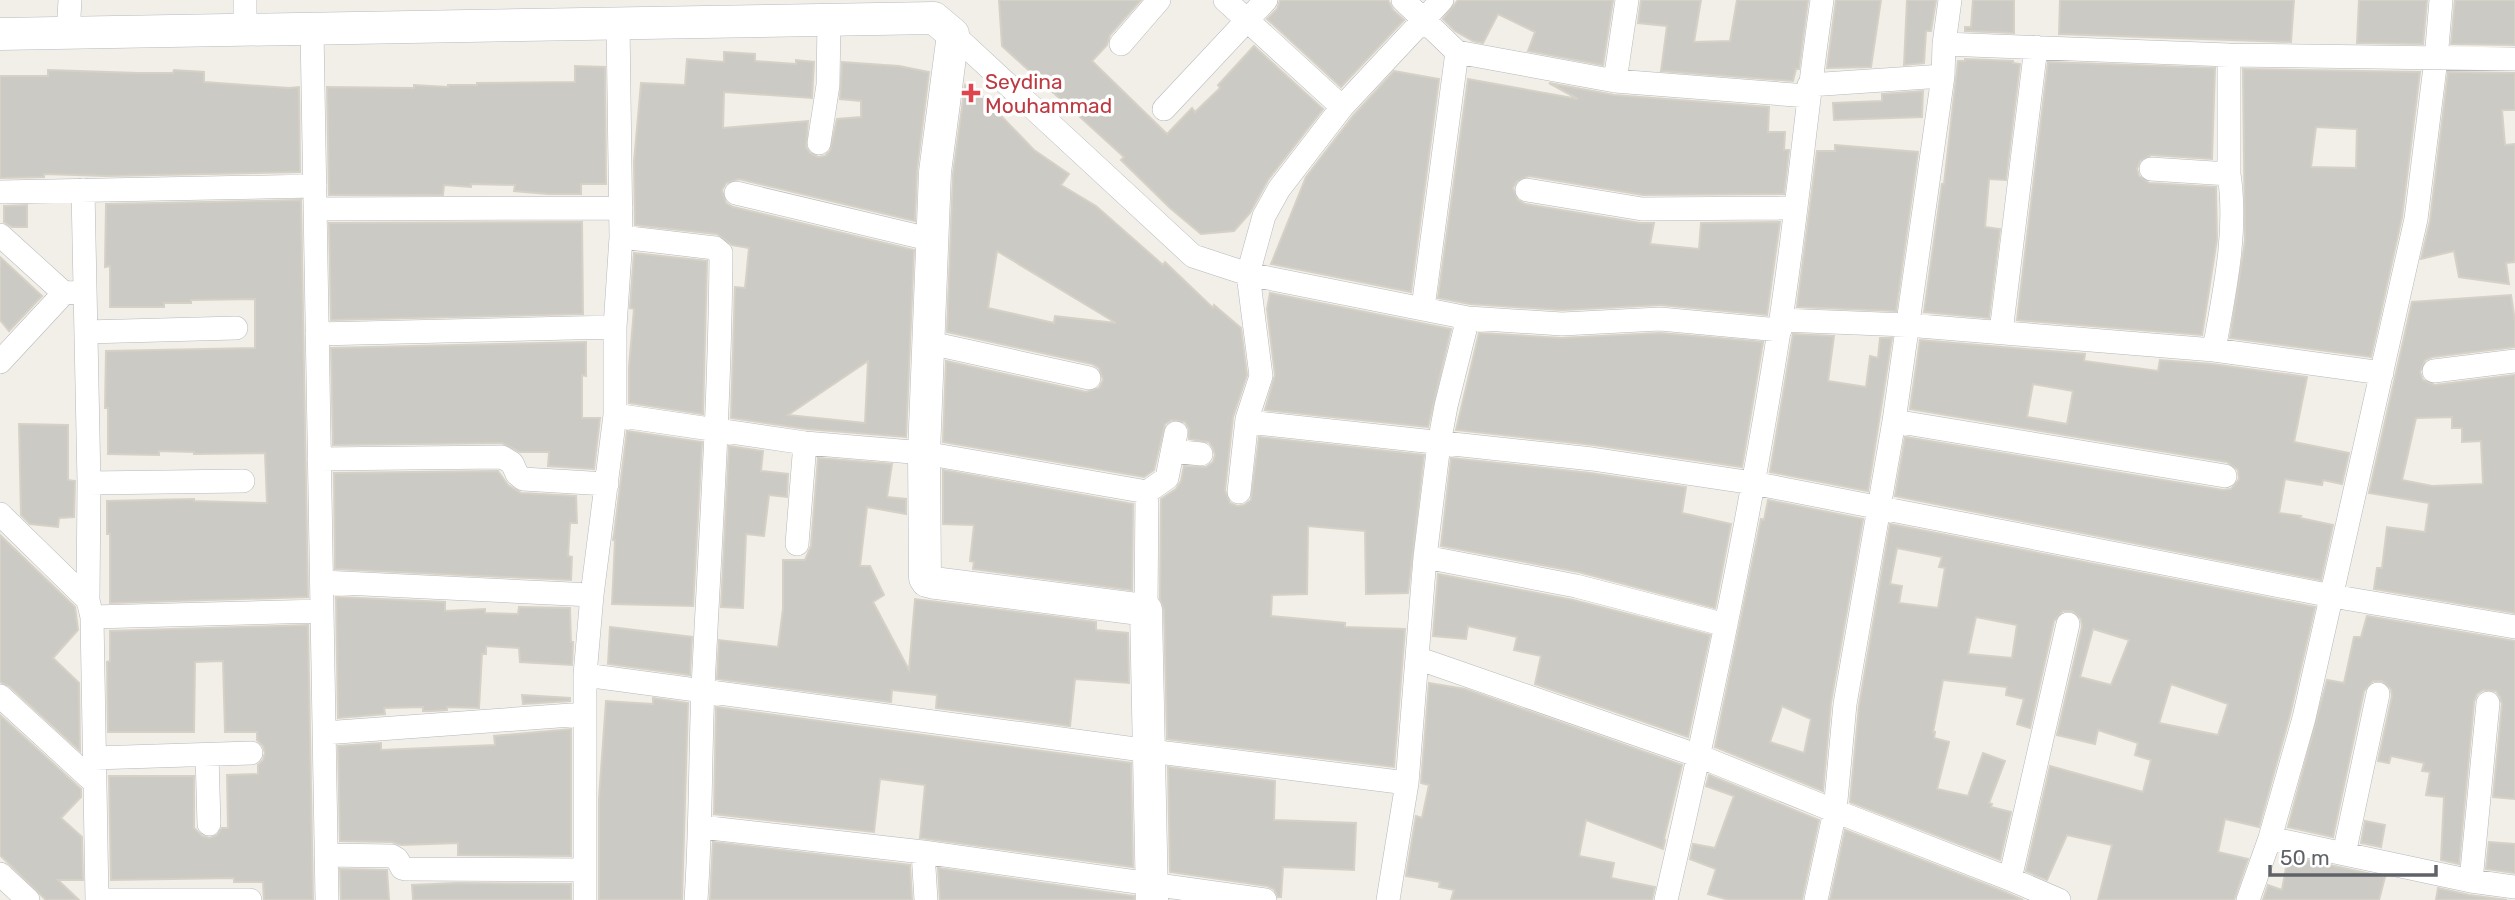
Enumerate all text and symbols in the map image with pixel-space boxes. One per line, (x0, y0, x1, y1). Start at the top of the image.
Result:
place label: Seydina Mouhammad (985, 69, 1112, 118)
marker: Seydina Mouhammad (963, 85, 979, 101)
scale bar (2270, 834, 2436, 878)
text: 50 m (2280, 845, 2330, 870)

